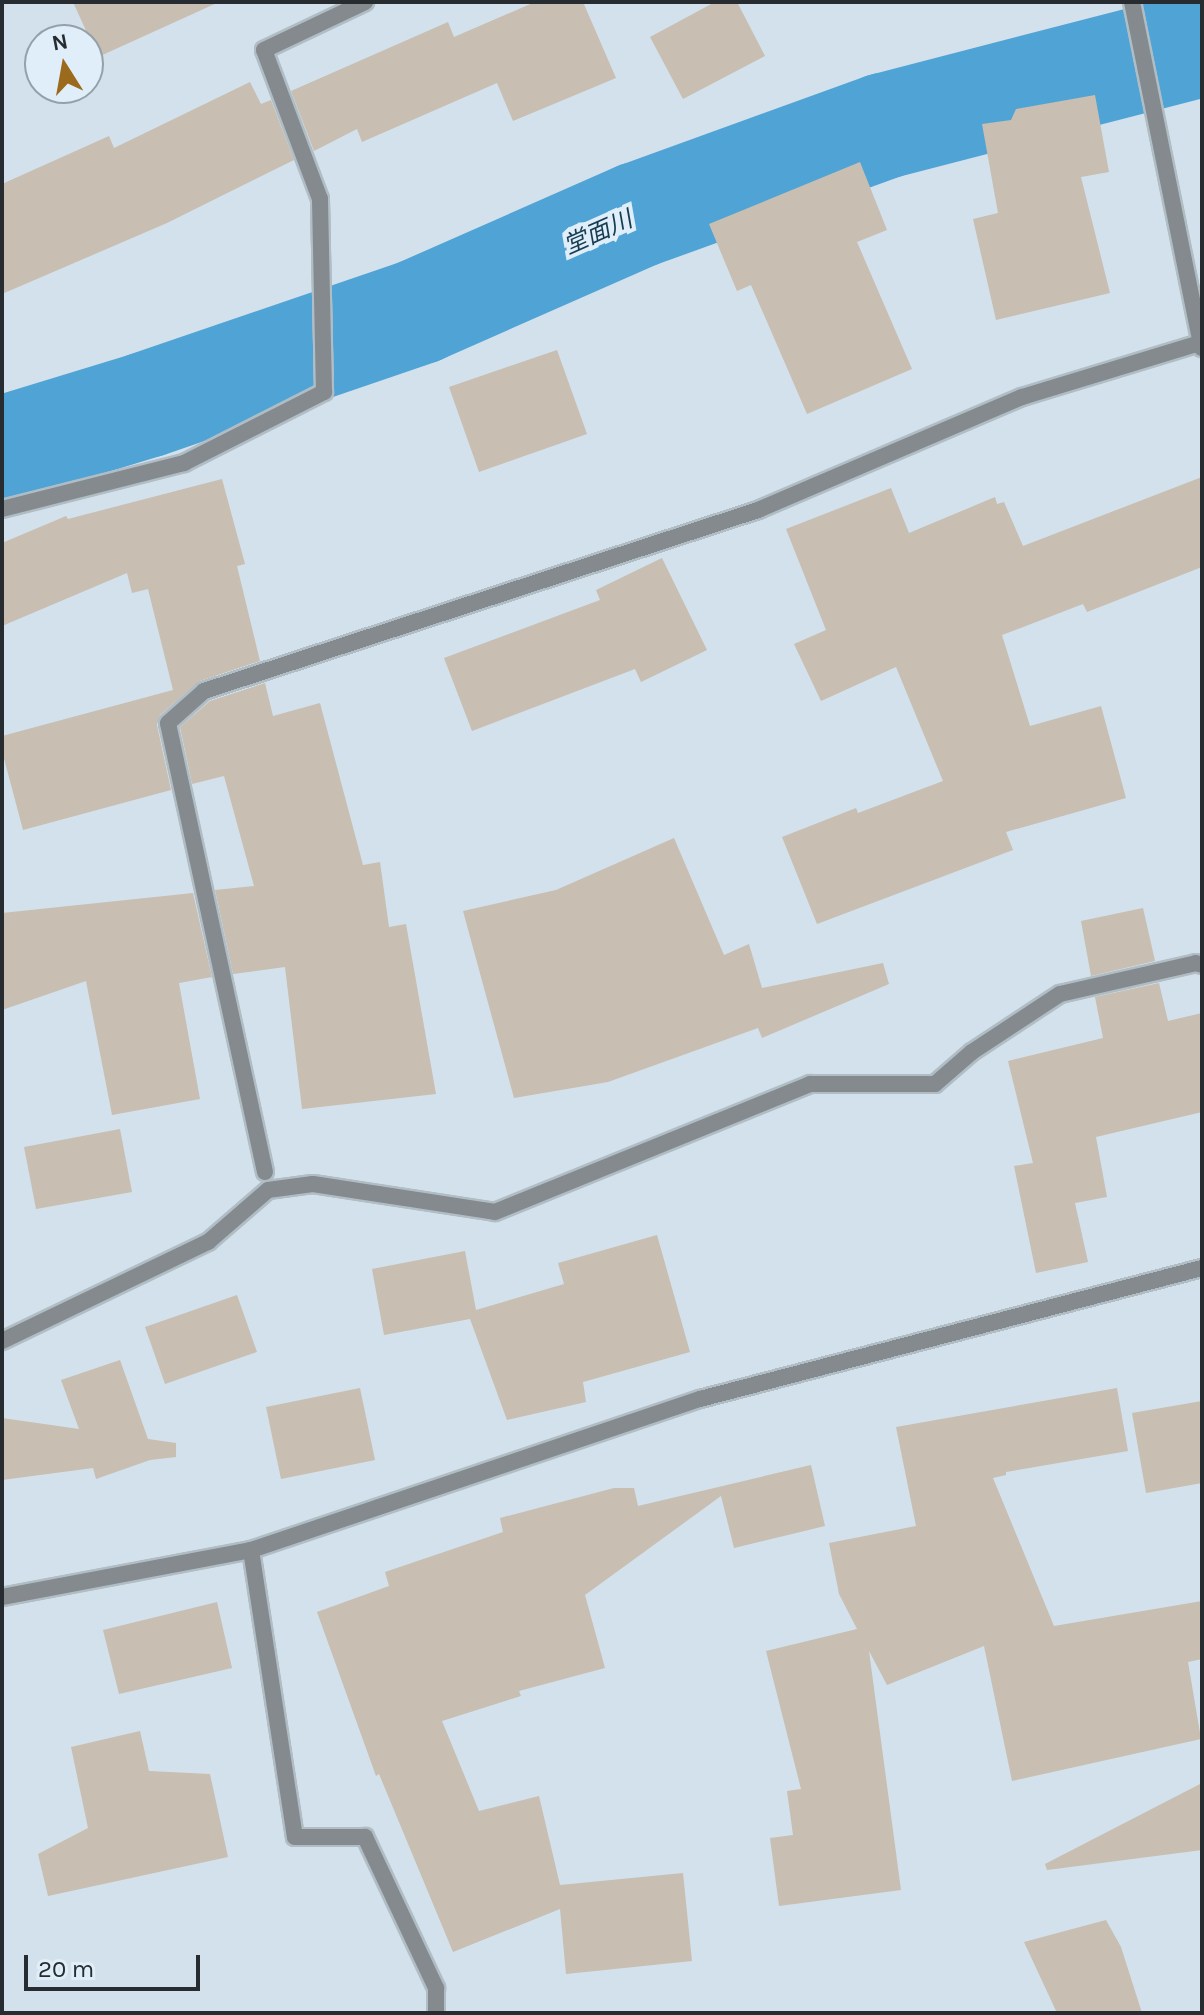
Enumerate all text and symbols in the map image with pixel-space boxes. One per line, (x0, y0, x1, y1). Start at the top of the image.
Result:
north arrow (24, 24, 104, 104)
text: N (50, 28, 70, 57)
water label: 堂面川 (559, 205, 637, 261)
scale bar (28, 1939, 204, 1989)
text: 20 m (38, 1955, 94, 1983)

